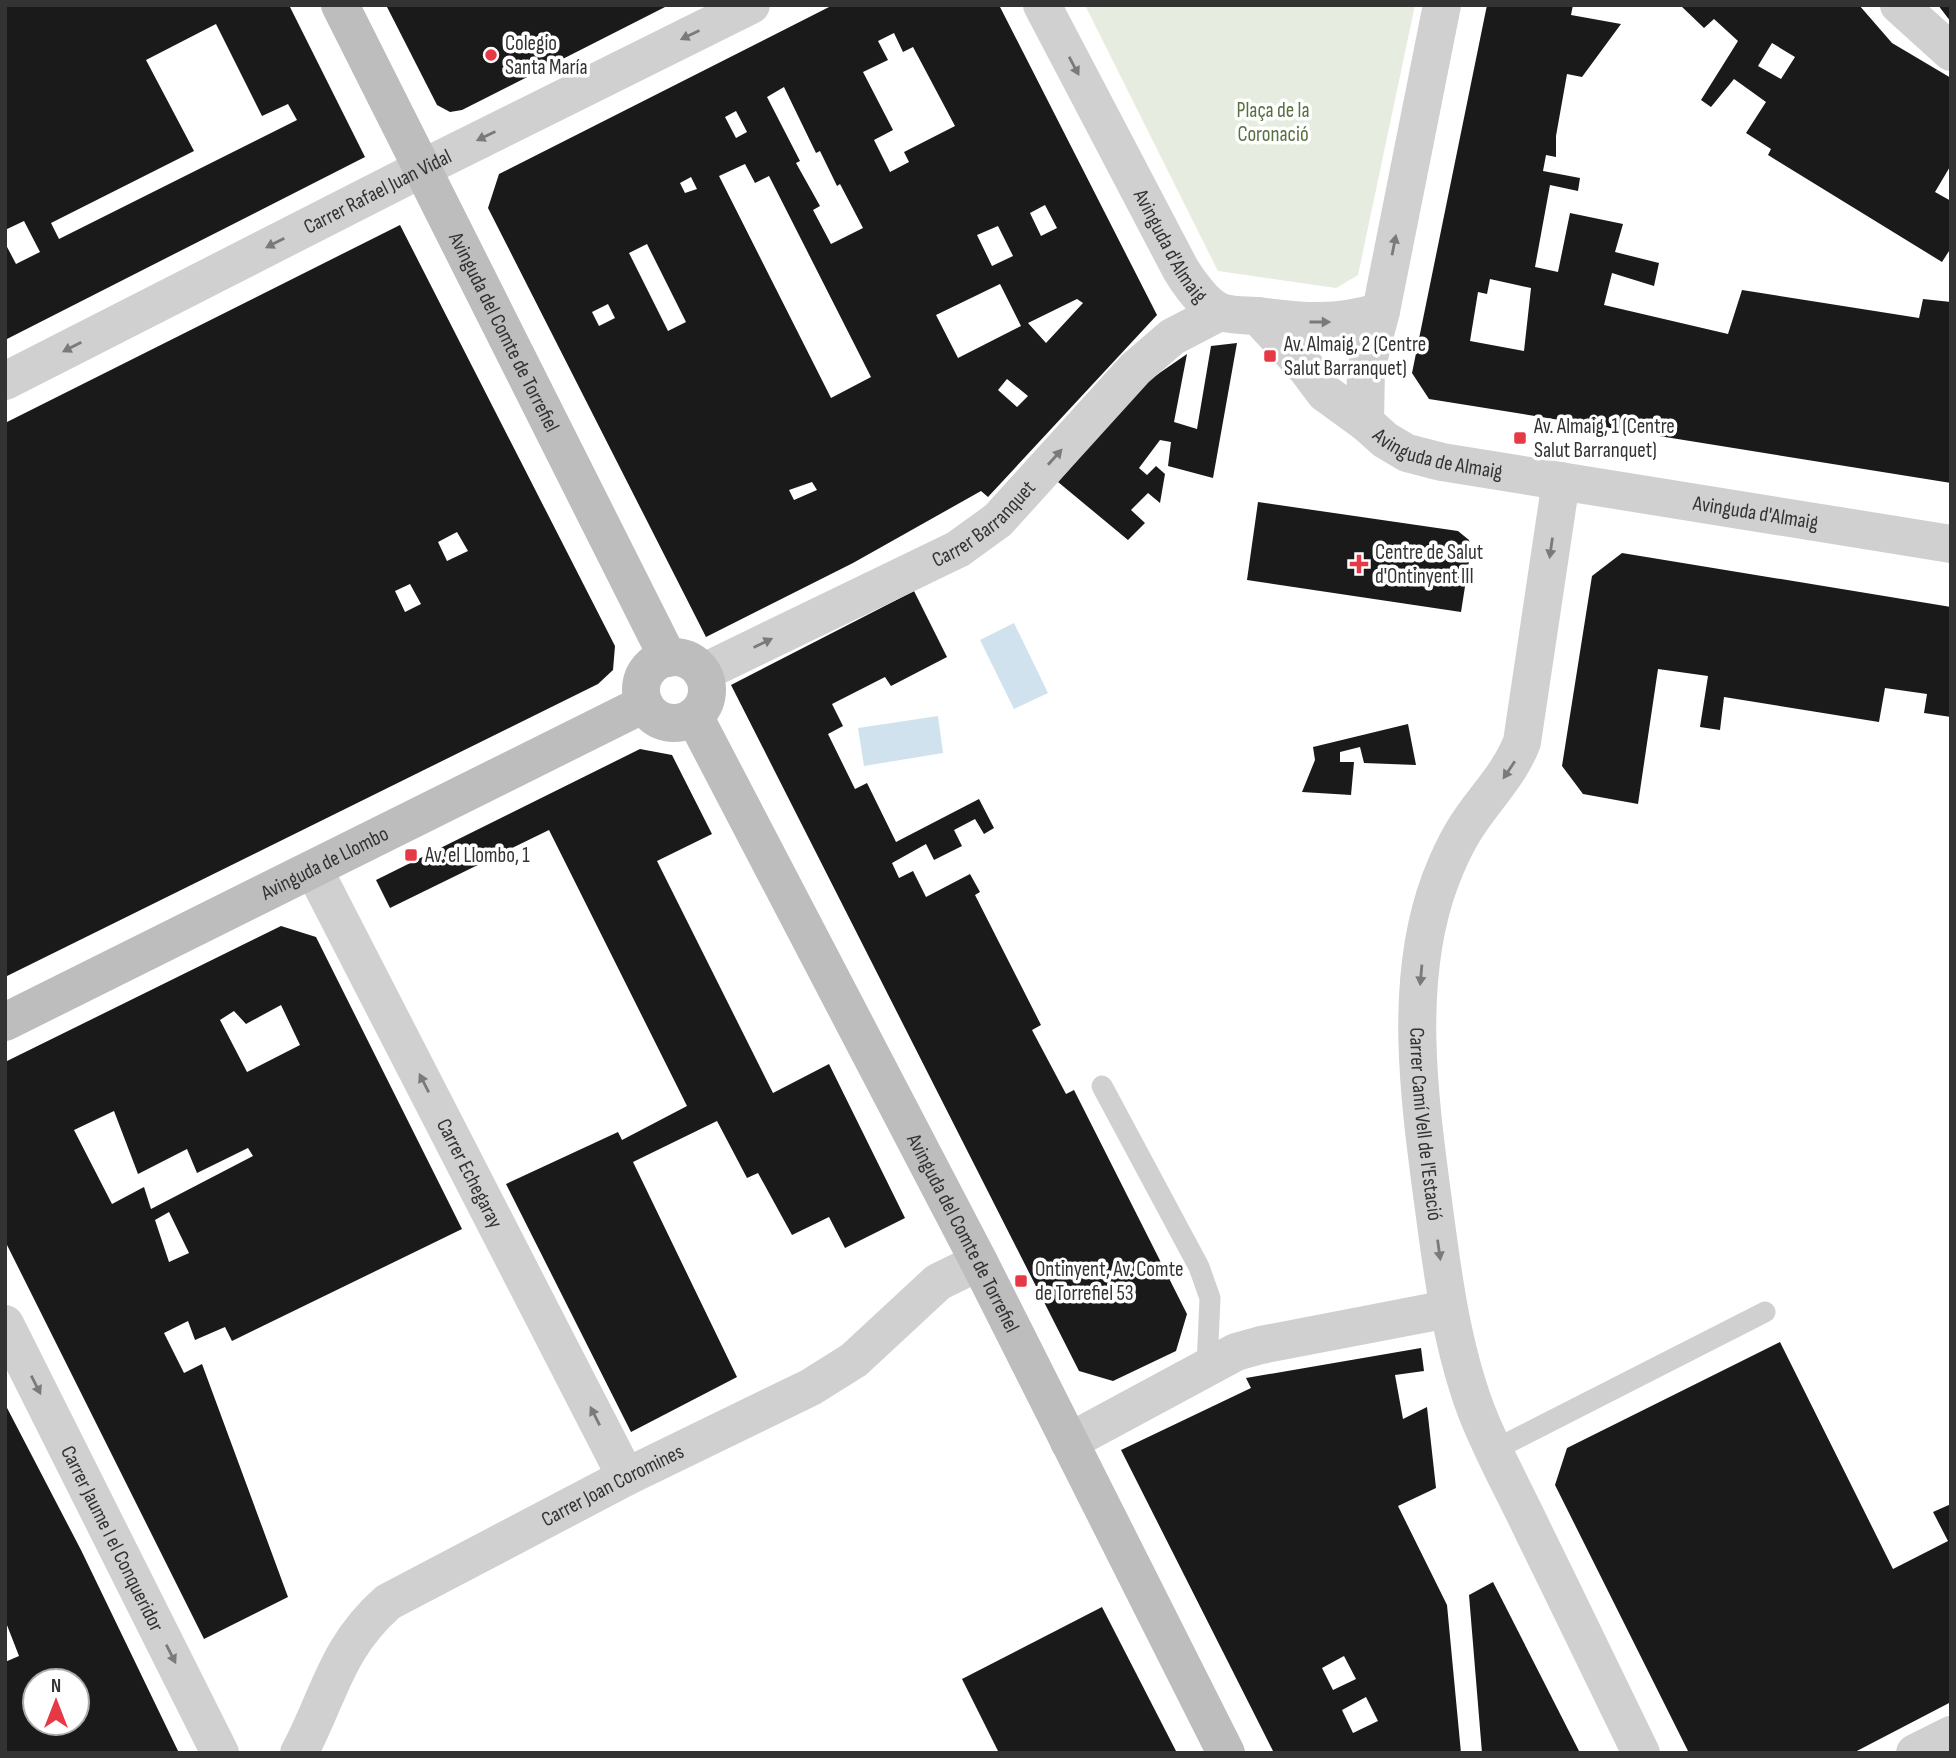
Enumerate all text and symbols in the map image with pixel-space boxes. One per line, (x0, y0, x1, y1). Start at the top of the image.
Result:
one-way arrow (680, 30, 700, 41)
place label: Colegio Santa María (505, 31, 588, 80)
marker: Colegio Santa María (483, 47, 499, 63)
one-way arrow (1068, 56, 1080, 76)
park label: Plaça de la Coronació (1237, 98, 1309, 147)
one-way arrow (476, 131, 496, 142)
street label: Carrer Rafael Juan Vidal (300, 144, 456, 240)
street label: Avinguda d'Almaig (1128, 184, 1212, 308)
street label: Avinguda del Comte de Torrefiel (443, 227, 564, 436)
one-way arrow (1389, 234, 1400, 256)
one-way arrow (265, 238, 285, 249)
one-way arrow (1309, 316, 1331, 328)
place label: Av. Almaig, 2 (Centre Salut Barranquet) (1283, 332, 1426, 381)
one-way arrow (63, 341, 82, 353)
marker: Av. Almaig, 2 (Centre Salut Barranquet) (1262, 348, 1278, 364)
place label: Av. Almaig, 1 (Centre Salut Barranquet) (1533, 414, 1675, 463)
street label: Avinguda de Almaig (1367, 422, 1504, 485)
marker: Av. Almaig, 1 (Centre Salut Barranquet) (1512, 430, 1528, 446)
one-way arrow (1046, 449, 1062, 466)
street label: Carrer Barranquet (928, 475, 1041, 573)
street label: Avinguda d'Almaig (1690, 490, 1820, 535)
one-way arrow (1545, 537, 1556, 559)
place label: Centre de Salut d'Ontinyent III (1375, 540, 1483, 589)
marker: Centre de Salut d'Ontinyent III (1349, 554, 1369, 574)
one-way arrow (753, 637, 773, 649)
one-way arrow (1502, 760, 1515, 780)
street label: Avinguda de Llombo (256, 821, 393, 906)
place label: Av. el Llombo, 1 (424, 843, 530, 868)
marker: Av. el Llombo, 1 (403, 847, 419, 863)
one-way arrow (1415, 964, 1426, 986)
street label: Carrer Camí Vell de l'Estació (1404, 1027, 1447, 1222)
one-way arrow (418, 1073, 430, 1093)
street label: Carrer Echegaray (431, 1115, 508, 1233)
street label: Avinguda del Comte de Torrefiel (901, 1129, 1024, 1337)
one-way arrow (1434, 1239, 1445, 1261)
place label: Ontinyent, Av. Comte de Torrefiel 53 (1035, 1257, 1183, 1306)
marker: Ontinyent, Av. Comte de Torrefiel 53 (1013, 1273, 1029, 1289)
one-way arrow (30, 1375, 41, 1395)
one-way arrow (590, 1406, 601, 1426)
street label: Carrer Joan Coromines (537, 1439, 688, 1532)
street label: Carrer Jaume I el Conqueridor (55, 1442, 169, 1636)
one-way arrow (165, 1644, 176, 1664)
north arrow (21, 1667, 91, 1737)
text: N (51, 1675, 61, 1698)

